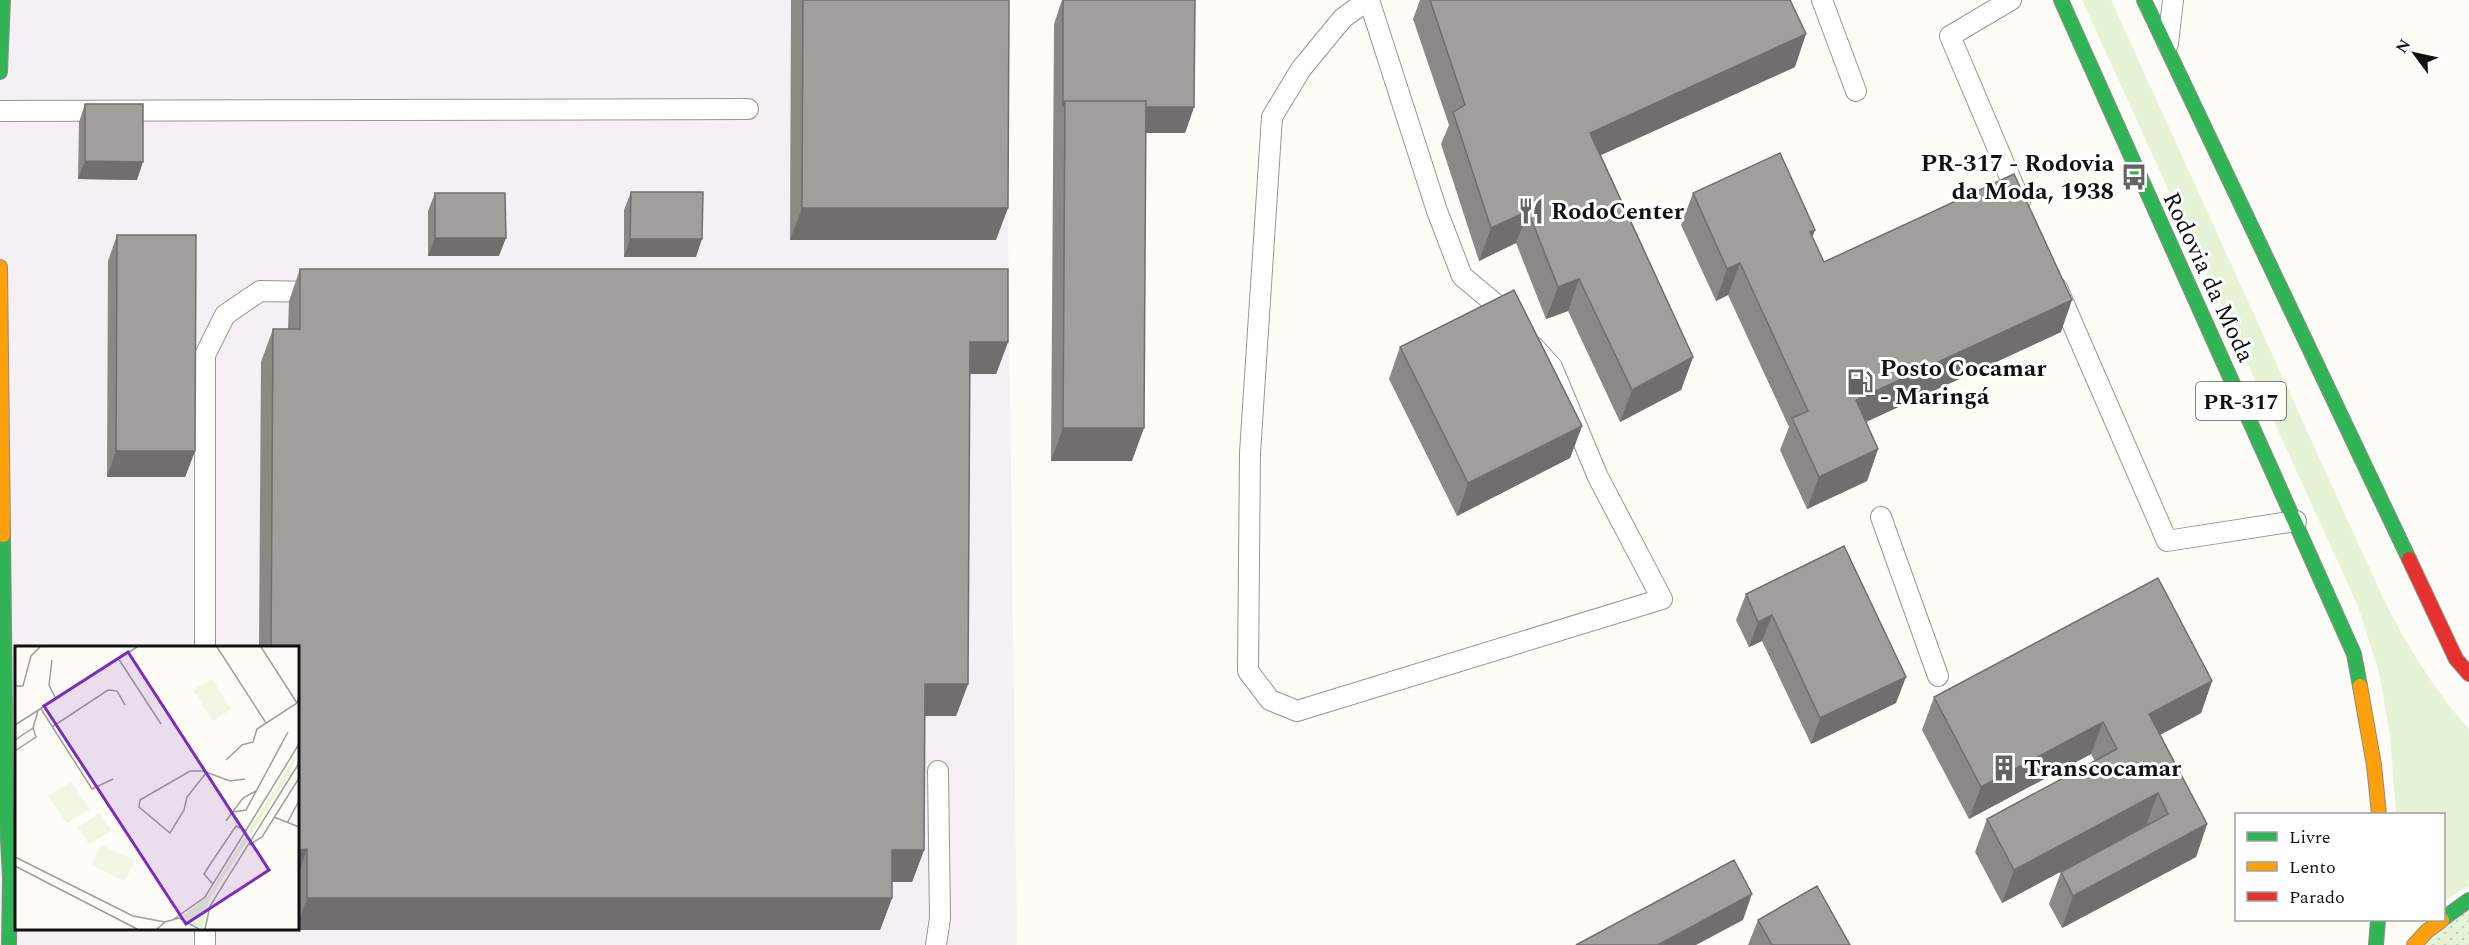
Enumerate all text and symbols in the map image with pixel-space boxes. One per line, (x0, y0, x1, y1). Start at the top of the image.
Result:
north arrow (2385, 24, 2445, 84)
text: N (2390, 34, 2417, 58)
place label: PR-317 - Rodovia da Moda, 1938 (1921, 146, 2115, 210)
bus stop icon: PR-317 - Rodovia da Moda, 1938 (2119, 162, 2149, 192)
street label: Rodovia da Moda (2153, 186, 2264, 369)
place label: RodoCenter (1551, 194, 1685, 230)
restaurant icon: RodoCenter (1516, 196, 1546, 226)
place label: Posto Cocamar - Maringá (1880, 351, 2047, 415)
fuel station icon: Posto Cocamar - Maringá (1845, 367, 1875, 397)
road number: PR-317 (2196, 382, 2286, 420)
inset map (15, 646, 298, 930)
place label: Transcocamar (2024, 751, 2182, 787)
building icon: Transcocamar (1989, 753, 2019, 783)
legend (2235, 813, 2445, 921)
text: Livre (2289, 824, 2331, 851)
text: Lento (2289, 854, 2336, 881)
text: Parado (2289, 884, 2345, 911)

